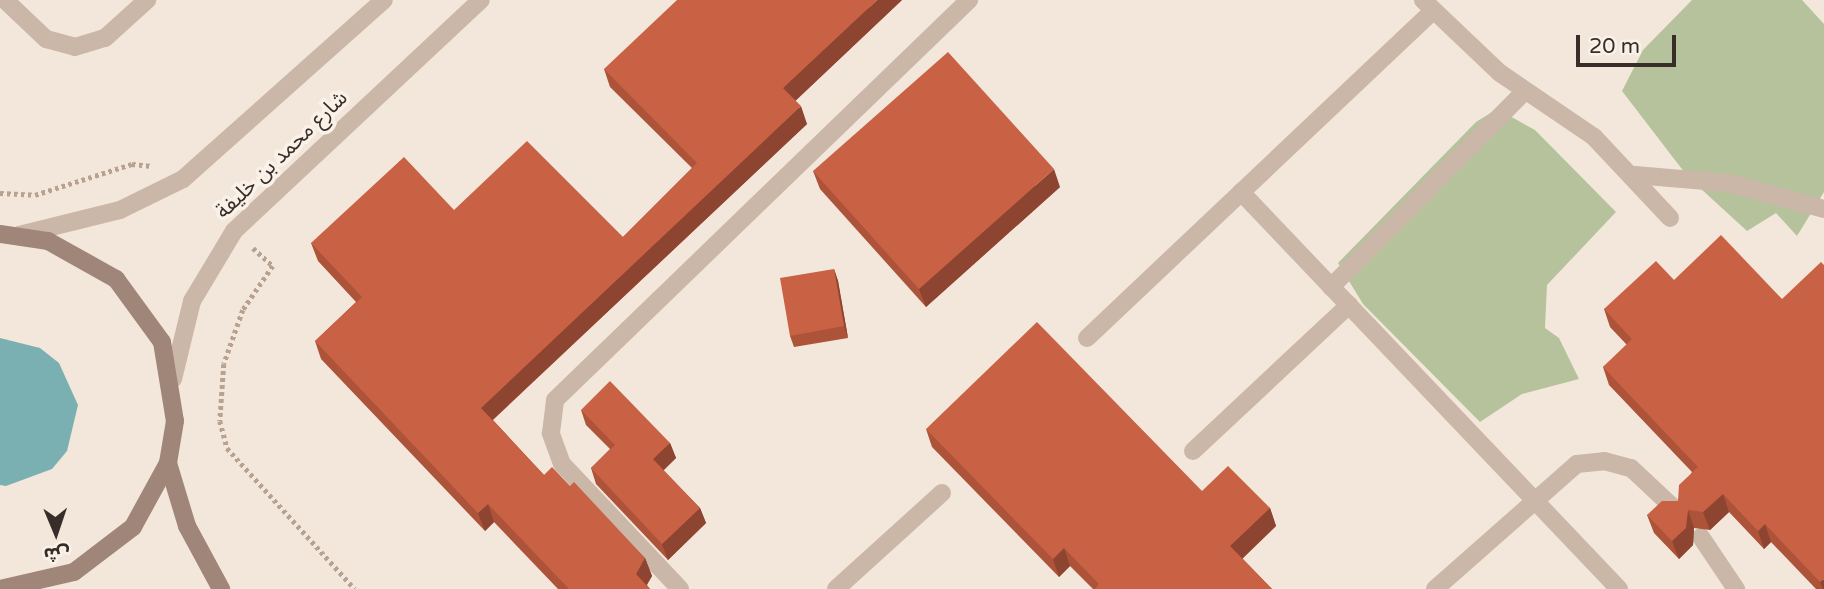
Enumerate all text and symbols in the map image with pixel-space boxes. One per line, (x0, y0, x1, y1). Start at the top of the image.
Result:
scale bar (1579, 21, 1679, 65)
text: 20 m (1589, 34, 1640, 59)
street label: شارع محمد بن خليفة (211, 86, 353, 224)
north arrow (21, 498, 91, 568)
text: ش (43, 543, 70, 565)

